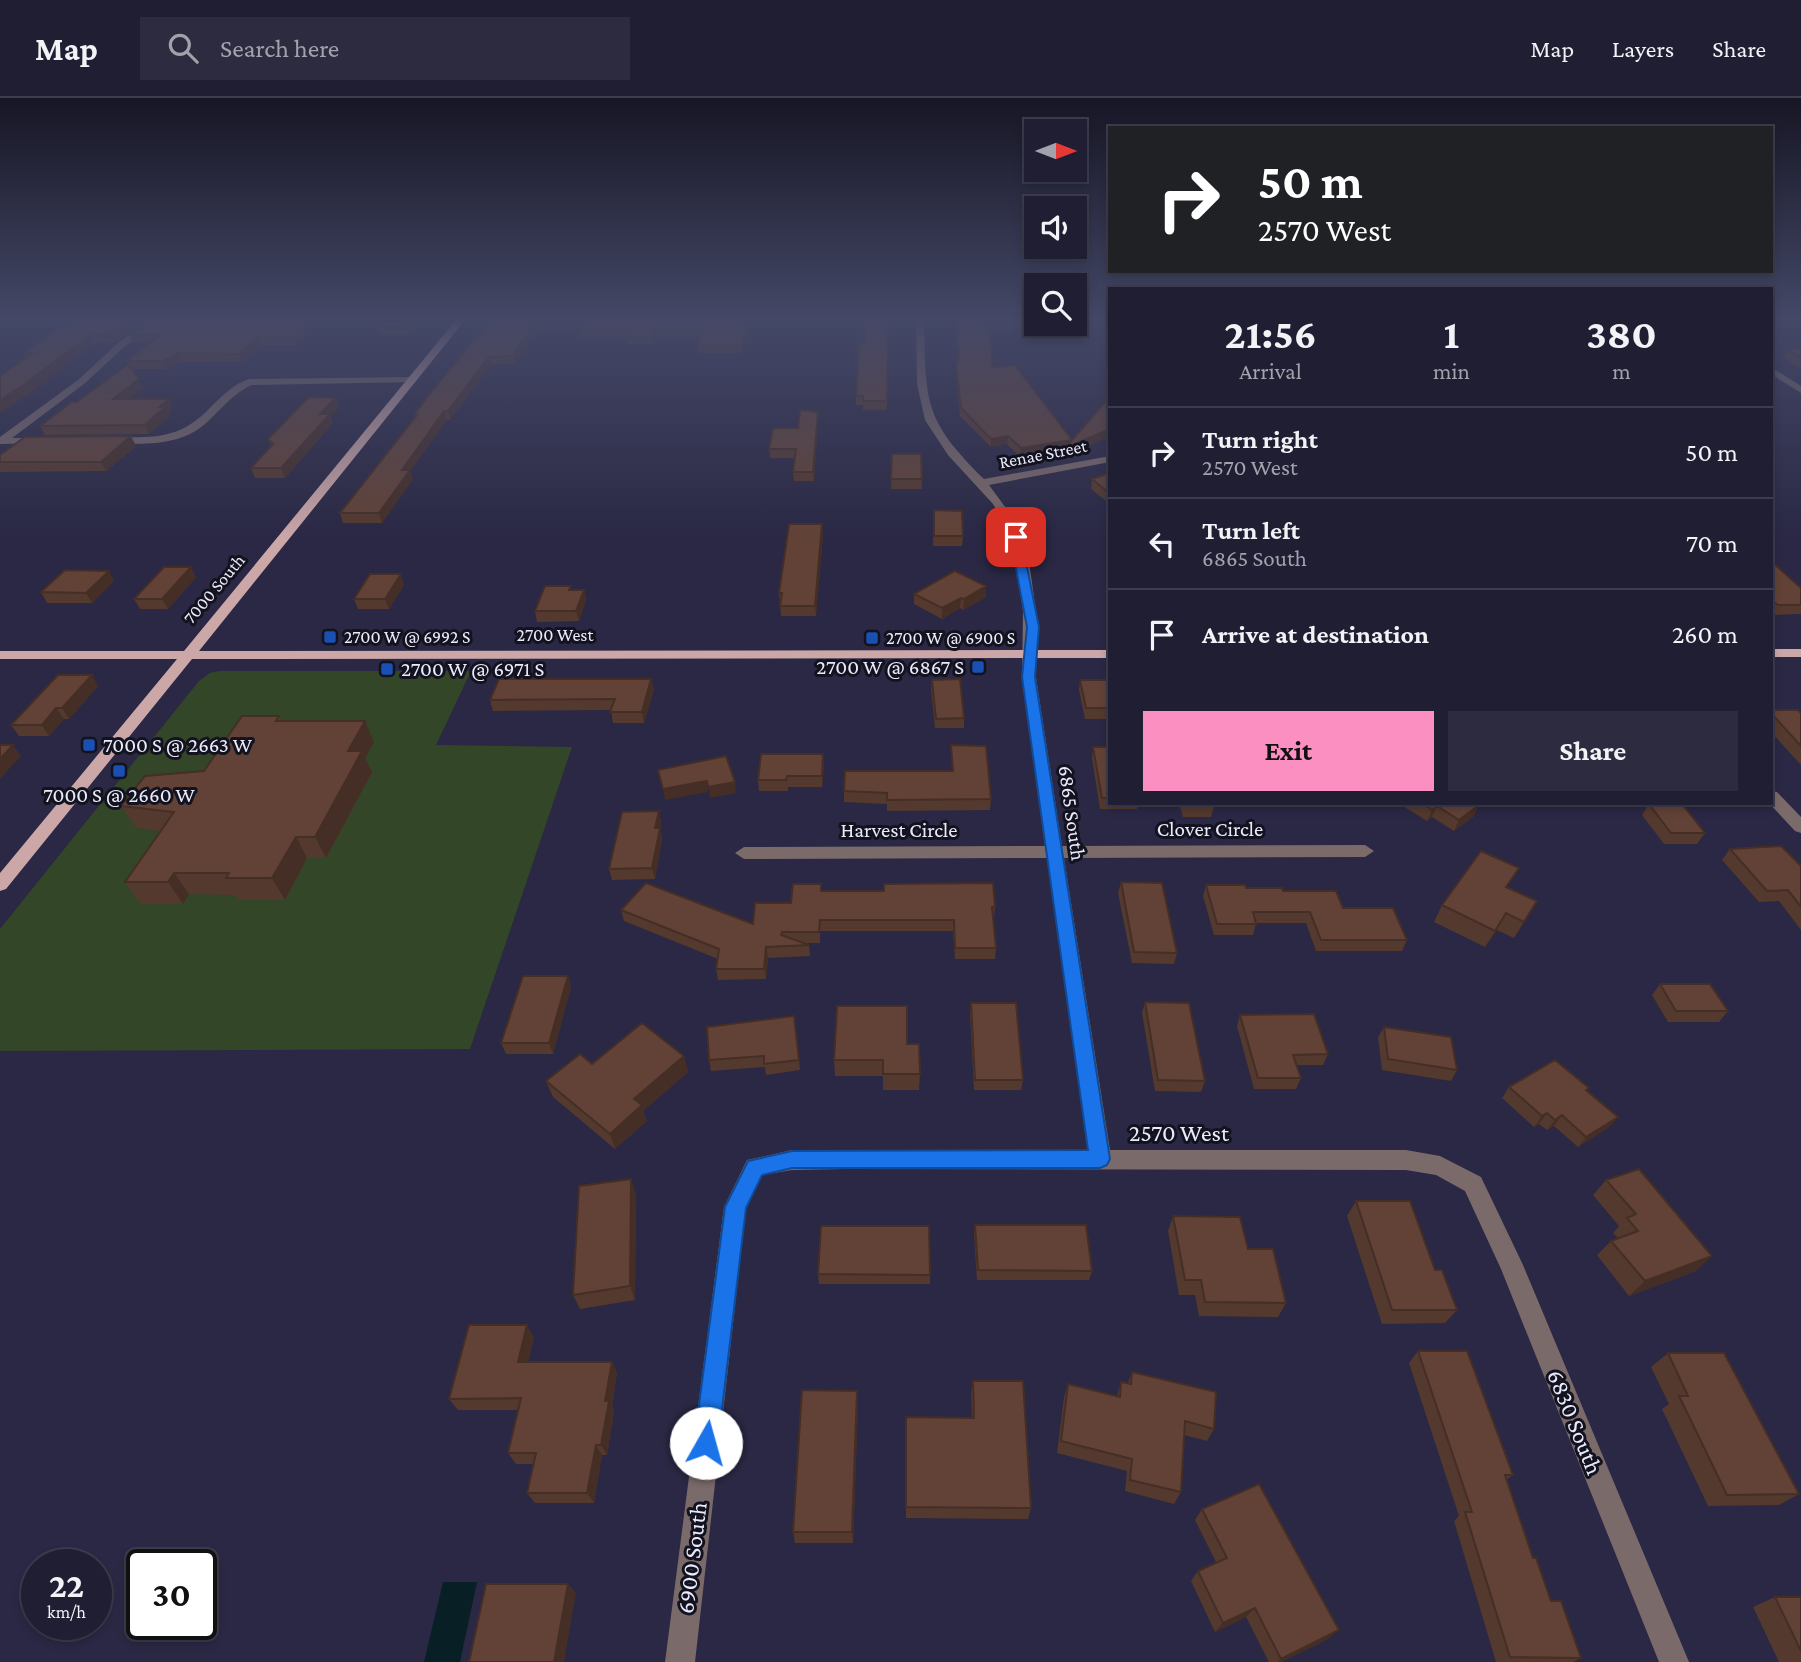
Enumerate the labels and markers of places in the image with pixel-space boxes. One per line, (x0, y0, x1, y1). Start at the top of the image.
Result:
pin (986, 507, 1046, 567)
place label: 2700 W @ 6992 S (344, 627, 470, 647)
place label: 2700 W @ 6900 S (886, 628, 1015, 648)
marker: 2700 W @ 6992 S (322, 629, 338, 645)
marker: 2700 W @ 6900 S (864, 630, 880, 646)
place label: 2700 W @ 6867 S (816, 655, 964, 679)
place label: 2700 W @ 6971 S (401, 657, 544, 681)
marker: 2700 W @ 6867 S (970, 659, 986, 675)
marker: 2700 W @ 6971 S (379, 661, 395, 677)
place label: 7000 S @ 2663 W (103, 733, 253, 757)
marker: 7000 S @ 2663 W (81, 737, 97, 753)
marker: 7000 S @ 2660 W (111, 763, 127, 779)
place label: 7000 S @ 2660 W (43, 783, 196, 807)

